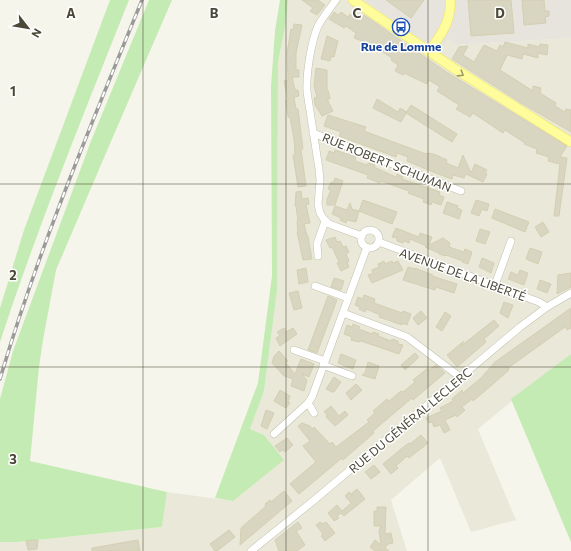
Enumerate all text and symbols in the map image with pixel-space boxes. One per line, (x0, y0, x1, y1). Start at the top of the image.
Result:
text: A (66, 5, 76, 21)
text: B (210, 5, 219, 21)
text: C (353, 5, 362, 21)
text: D (495, 5, 505, 21)
north arrow (8, 8, 48, 48)
bus stop icon: Rue de Lomme (391, 17, 411, 37)
text: N (29, 27, 45, 40)
place label: Rue de Lomme (361, 39, 441, 53)
one-way arrow (457, 69, 464, 76)
text: 1 (10, 83, 16, 99)
street label: RUE ROBERT SCHUMAN (320, 130, 454, 194)
street label: AVENUE DE LA LIBERTÉ (398, 245, 528, 303)
text: 2 (9, 267, 17, 283)
street label: RUE DU GÉNÉRAL LECLERC (346, 365, 474, 475)
text: 3 (9, 451, 17, 467)

